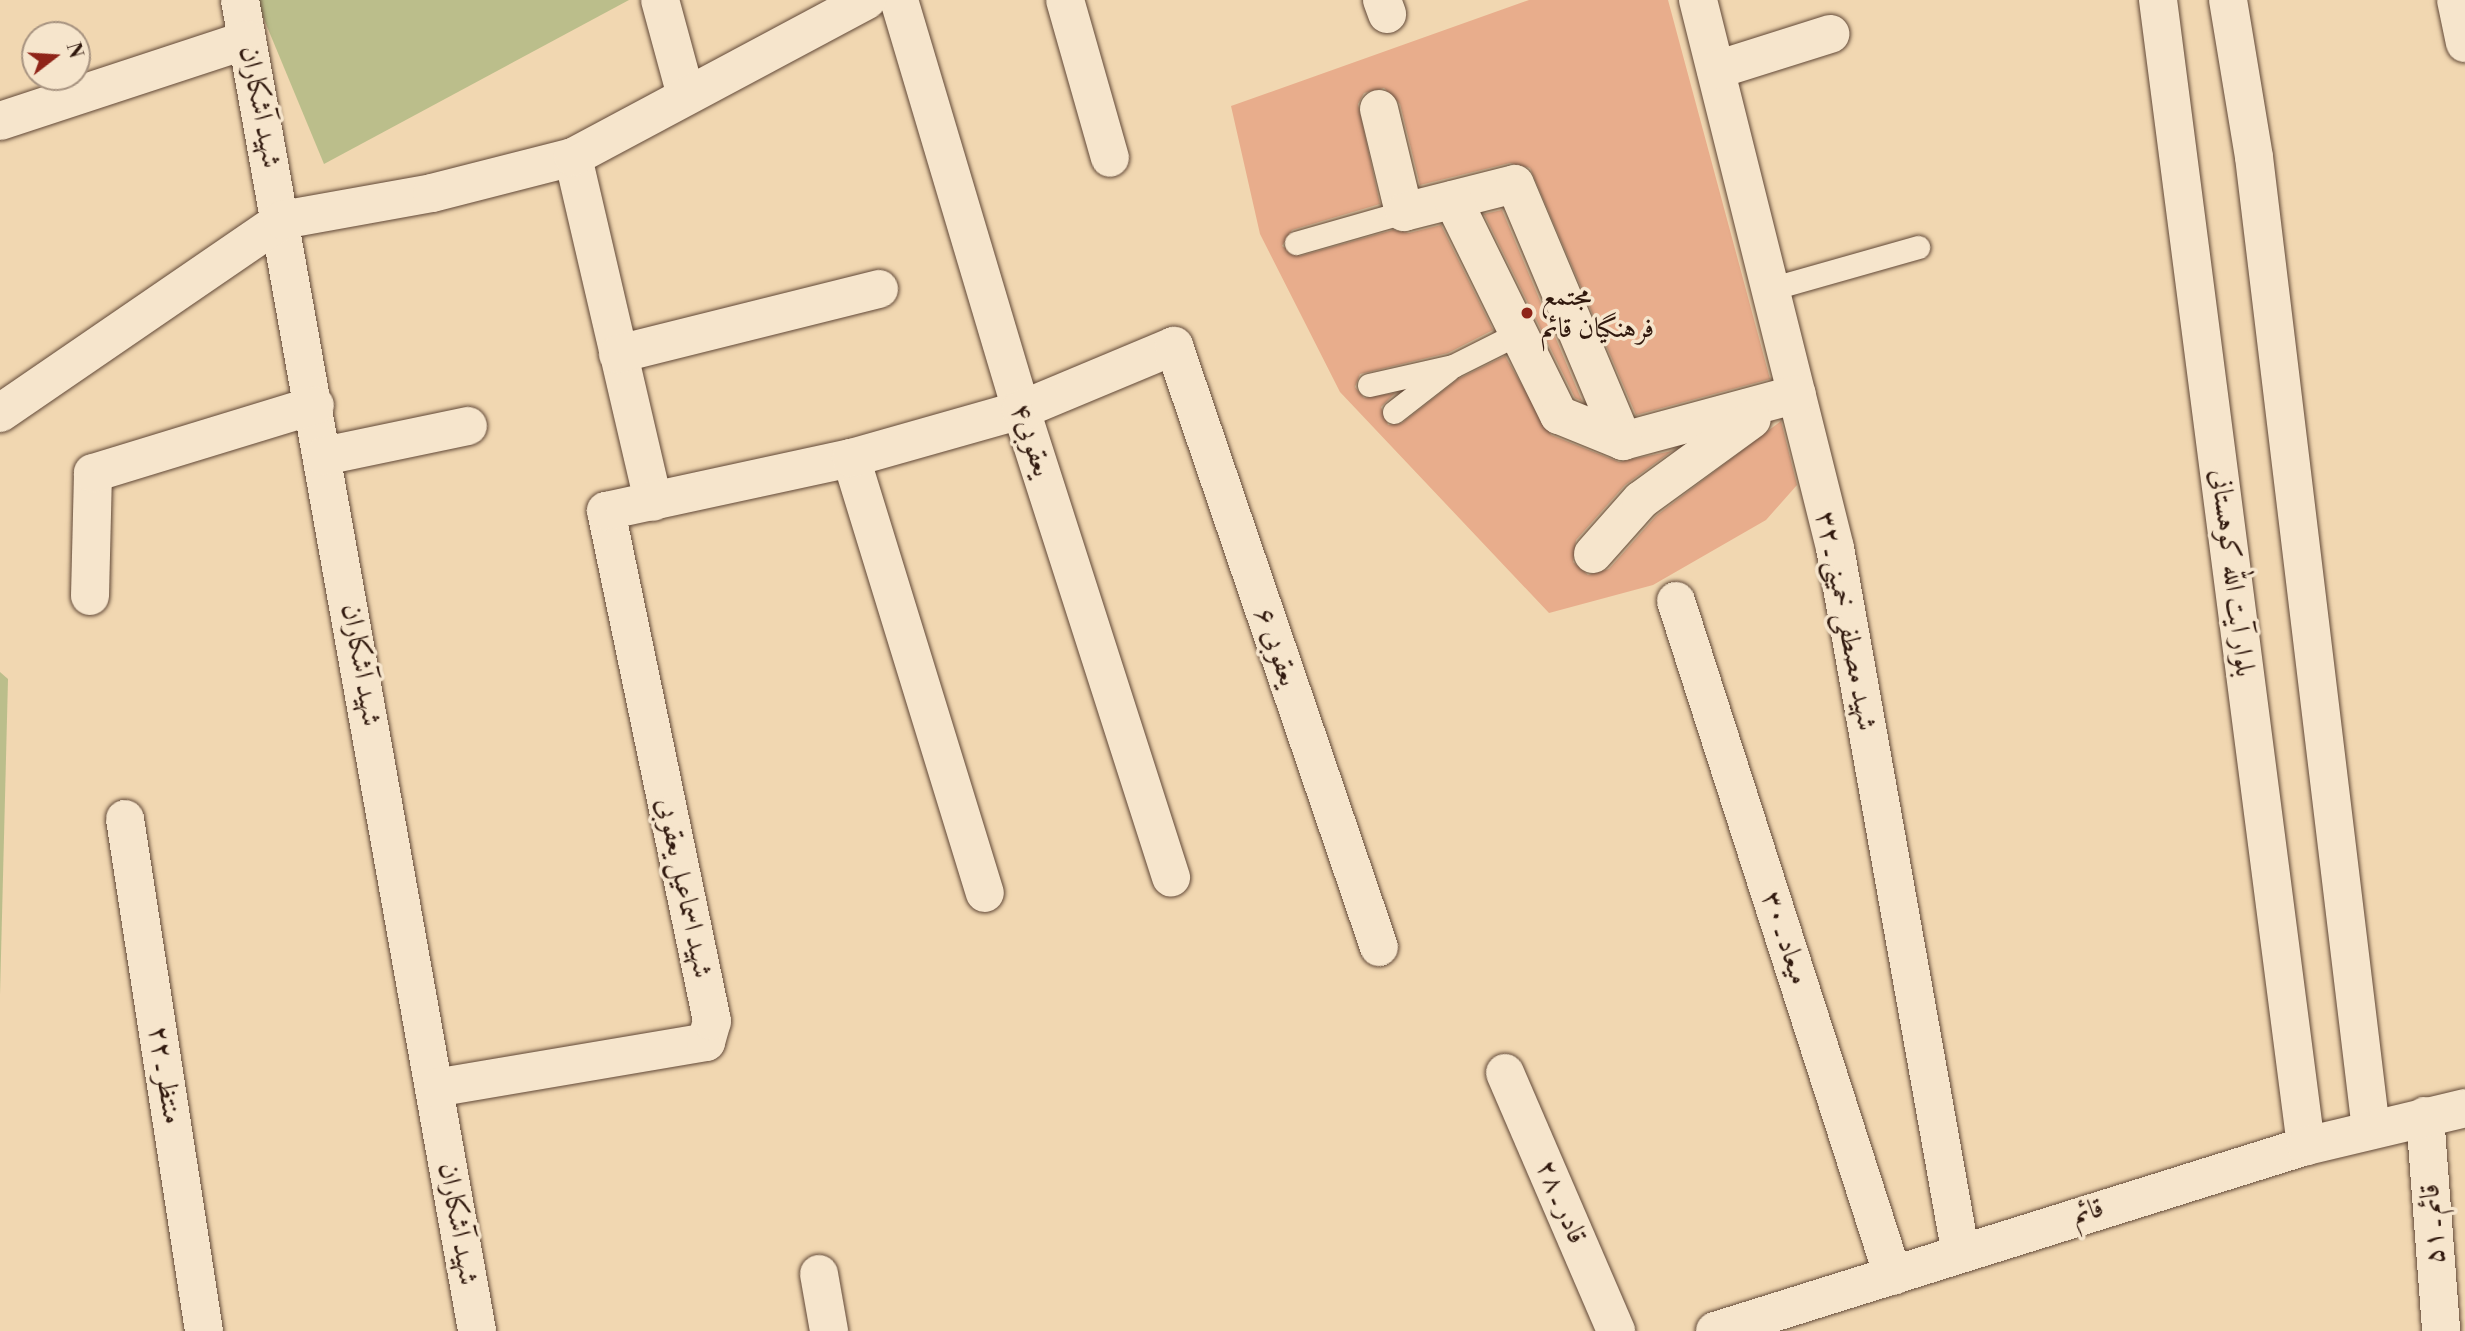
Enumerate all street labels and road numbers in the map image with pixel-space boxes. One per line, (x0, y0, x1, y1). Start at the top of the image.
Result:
street label: شهید آشکاران (232, 43, 288, 171)
street label: یعقوبی۴ (1003, 399, 1059, 481)
street label: بلوار آیت الله کوهستانی (2203, 467, 2261, 679)
street label: شهید مصطفی خمینی ـ ۳۲ (1808, 508, 1884, 734)
street label: شهید آشکاران (334, 601, 388, 729)
street label: یعقوبی ۶ (1247, 603, 1305, 691)
street label: شهید اسماعیل یعقوبی (649, 795, 719, 981)
street label: میعاد ـ ۳۰ (1754, 887, 1816, 989)
street label: منتظر ـ ۲۲ (141, 1023, 189, 1127)
street label: قادر ـ ۲۸ (1528, 1155, 1594, 1249)
street label: شهید آشکاران (431, 1160, 485, 1288)
street label: قائم ـ ۵۱ (2413, 1183, 2453, 1265)
street label: قائم (2068, 1191, 2108, 1233)

